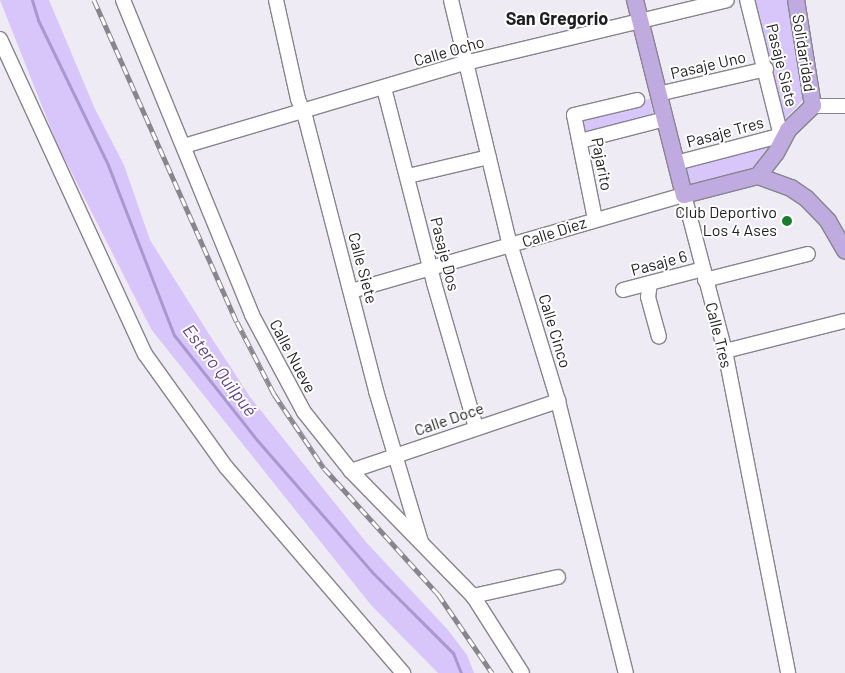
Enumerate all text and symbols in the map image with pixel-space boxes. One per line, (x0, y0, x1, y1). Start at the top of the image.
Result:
district label: San Gregorio (506, 7, 608, 29)
street label: Solidaridad (788, 13, 820, 93)
street label: Pasaje Siete (762, 21, 802, 109)
street label: Calle Ocho (412, 32, 486, 70)
street label: Pasaje Uno (668, 47, 748, 83)
street label: Pasaje Tres (684, 112, 766, 152)
street label: Pajarito (587, 136, 617, 192)
place label: Club Deportivo Los 4 Ases (675, 202, 777, 240)
street label: Calle Diez (519, 213, 589, 251)
street label: Pasaje Dos (427, 215, 463, 293)
marker: Club Deportivo Los 4 Ases (781, 215, 793, 227)
street label: Calle Siete (344, 230, 382, 306)
street label: Pasaje 6 (629, 246, 689, 280)
street label: Calle Cinco (535, 292, 575, 370)
street label: Calle Tres (702, 300, 736, 370)
street label: Calle Nueve (266, 316, 320, 396)
water label: Estero Quilpué (178, 320, 262, 420)
street label: Calle Doce (412, 398, 486, 440)

